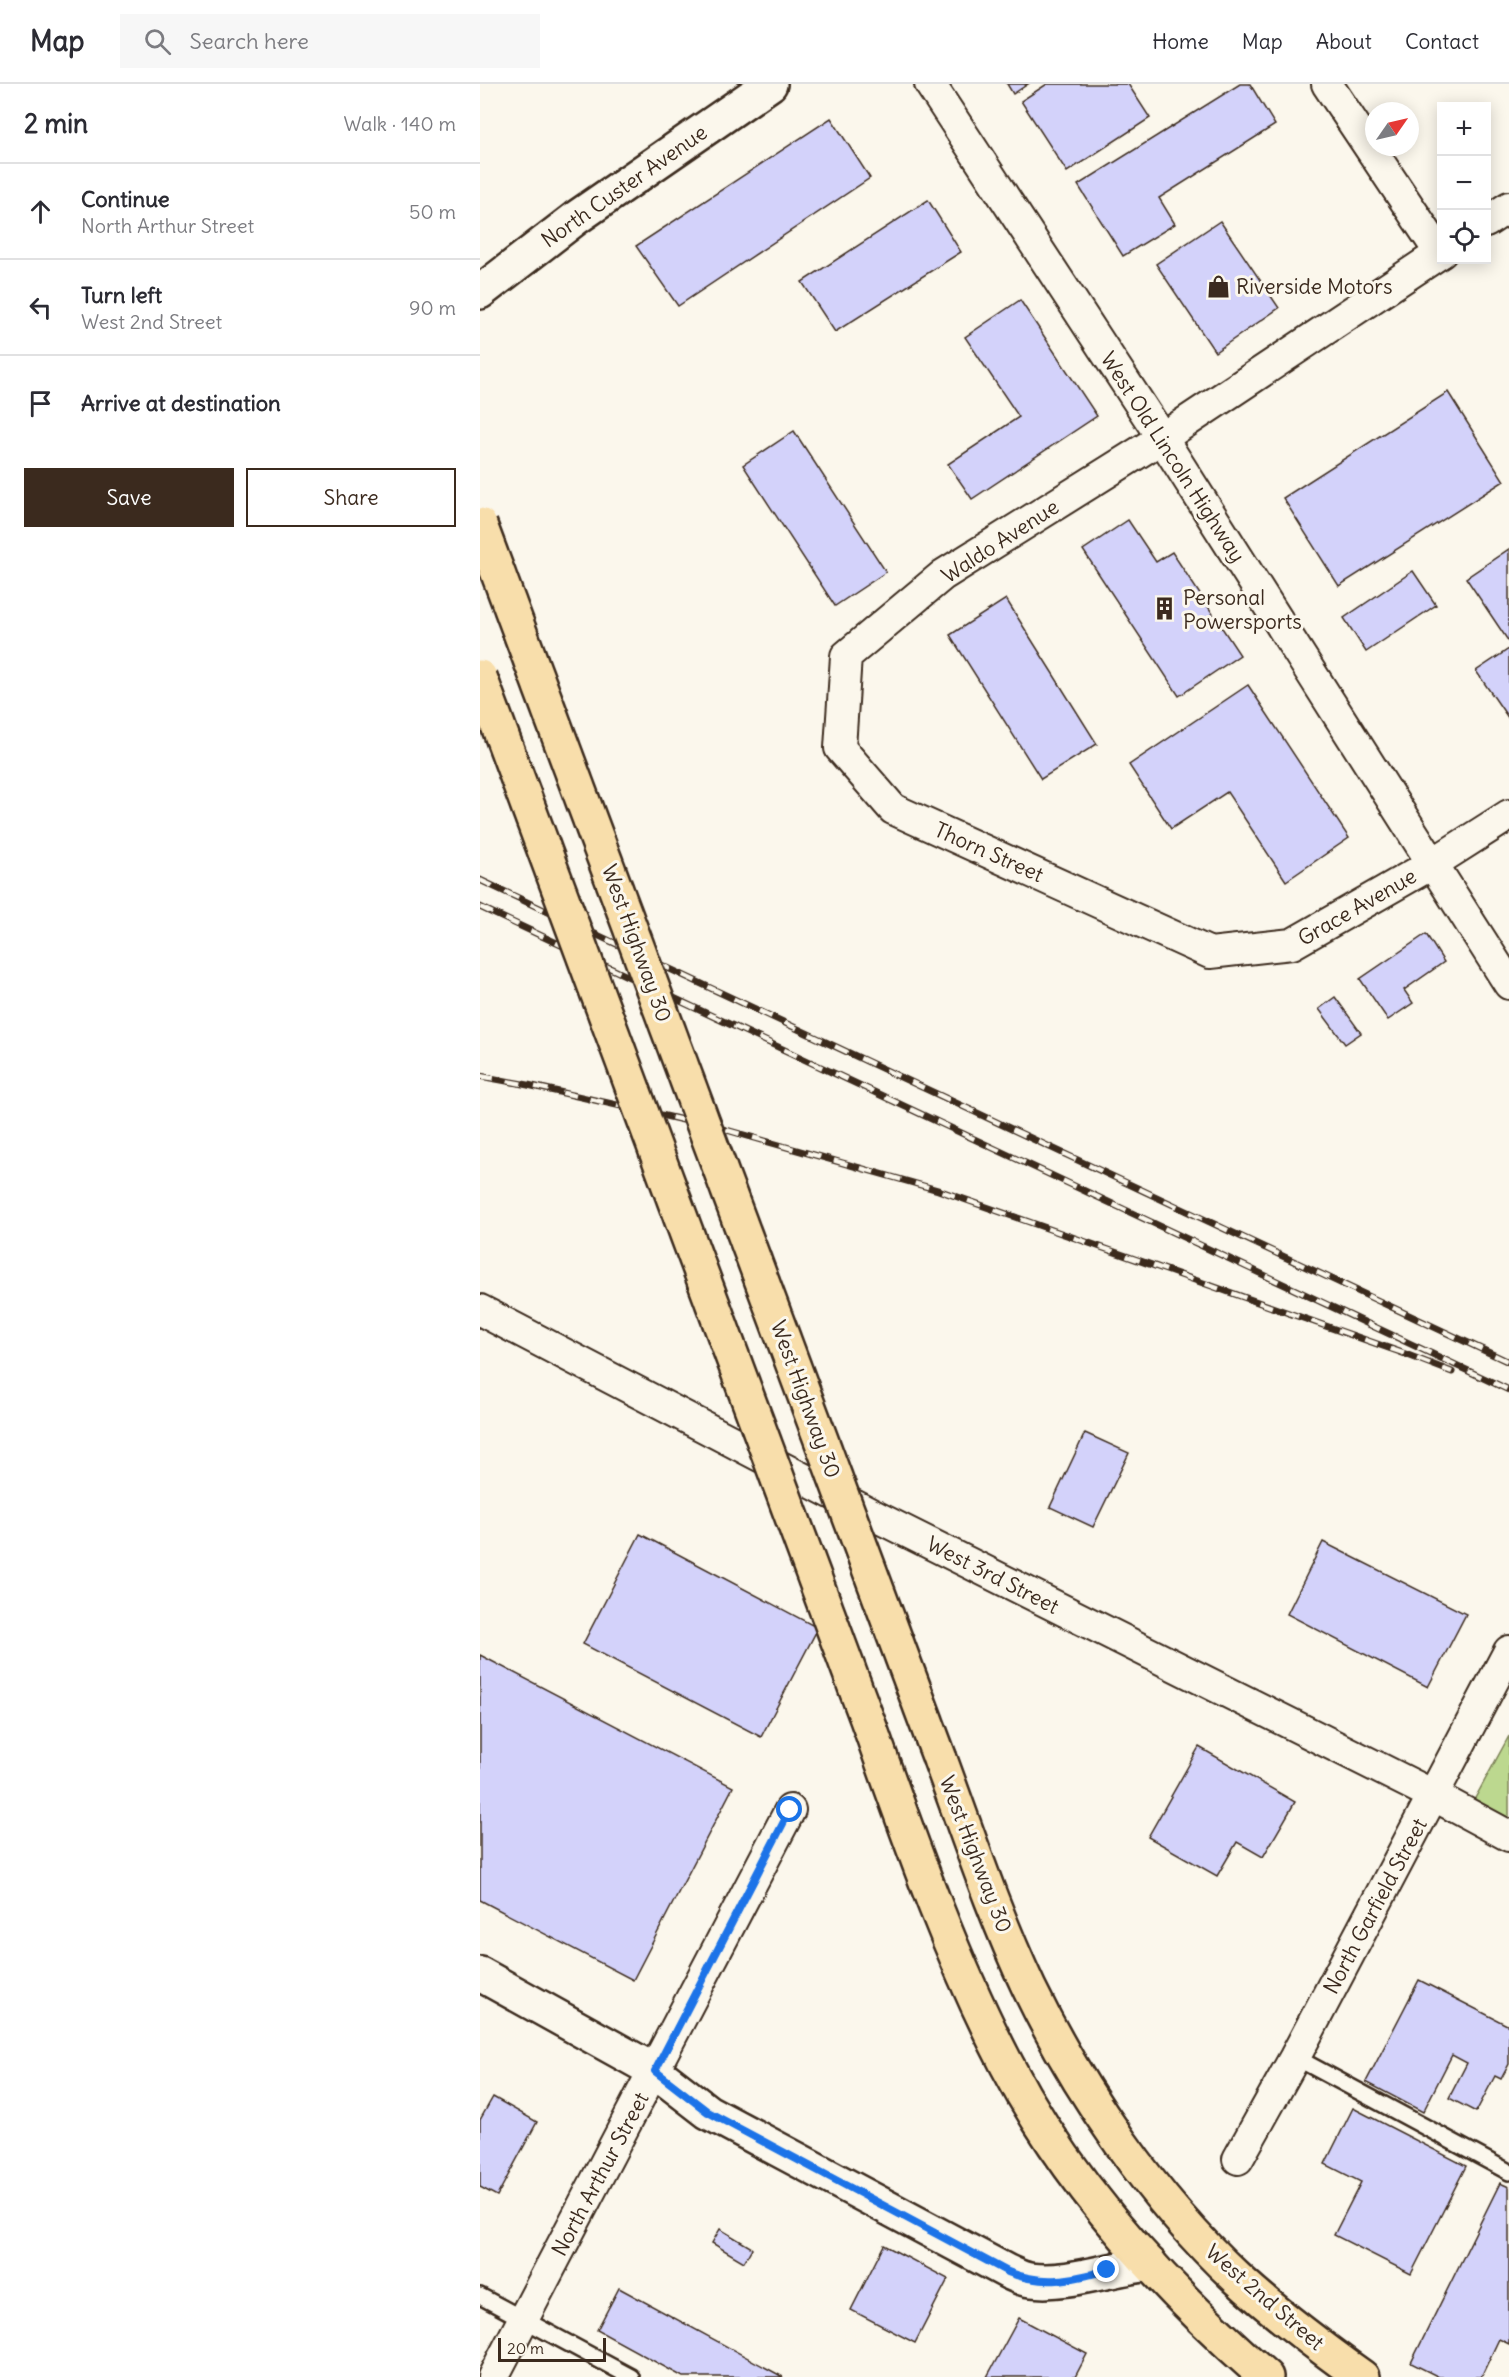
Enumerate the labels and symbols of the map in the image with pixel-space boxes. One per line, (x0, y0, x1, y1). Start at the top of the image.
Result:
north arrow (1365, 102, 1419, 156)
street label: North Custer Avenue (536, 119, 712, 253)
shop icon: Riverside Motors (1205, 273, 1231, 299)
place label: Riverside Motors (1236, 273, 1392, 300)
street label: West Old Lincoln Highway (1095, 347, 1251, 567)
street label: Waldo Avenue (936, 493, 1064, 589)
place label: Personal Powersports (1183, 584, 1302, 635)
building icon: Personal Powersports (1152, 596, 1178, 622)
street label: Thorn Street (930, 816, 1048, 888)
street label: West Highway 30 (596, 860, 678, 1026)
street label: Grace Avenue (1293, 862, 1421, 952)
street label: West Highway 30 (765, 1316, 847, 1482)
street label: West 3rd Street (922, 1530, 1064, 1620)
street label: West Highway 30 (934, 1772, 1018, 1936)
route start (776, 1796, 802, 1822)
street label: North Garfield Street (1317, 1813, 1433, 1999)
street label: North Arthur Street (545, 2087, 655, 2261)
street label: West 2nd Street (1200, 2238, 1330, 2356)
route end (1093, 2256, 1119, 2282)
scale bar (498, 2335, 606, 2362)

